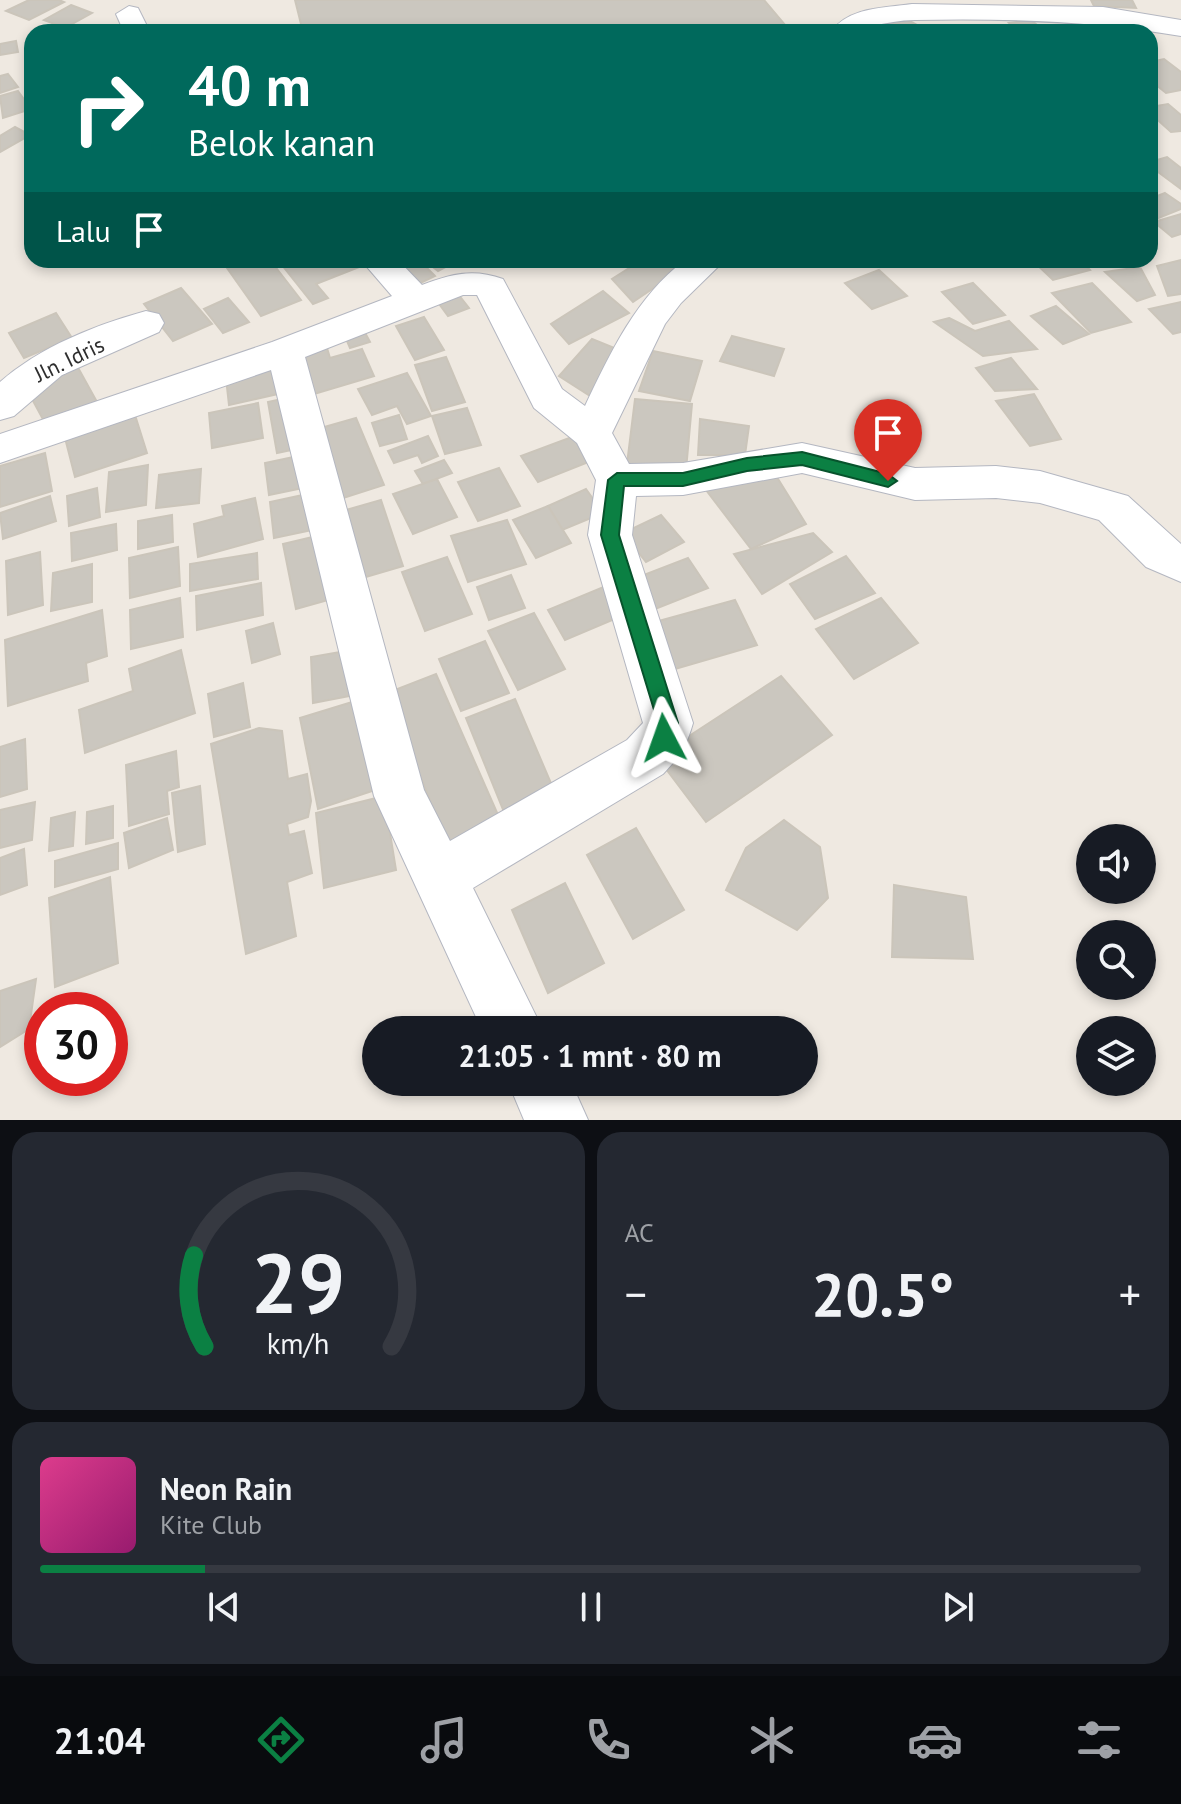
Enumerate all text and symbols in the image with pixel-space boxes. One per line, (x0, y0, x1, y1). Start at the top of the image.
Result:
text: 40 m (188, 49, 311, 121)
icon: right (56, 56, 160, 160)
text: Belok kanan (188, 119, 375, 166)
icon: arrive (127, 208, 171, 252)
text: Lalu (56, 211, 111, 250)
street label: Jln. Idris (28, 330, 109, 388)
pin (854, 399, 922, 481)
icon: arrive (866, 411, 910, 455)
position arrow (622, 696, 706, 780)
map controls (1076, 824, 1156, 1096)
button: sound (1076, 824, 1156, 904)
button: search (1076, 920, 1156, 1000)
speed limit sign: 30 (24, 992, 128, 1096)
button: layers (1076, 1016, 1156, 1096)
text: 21:05 · 1 mnt · 80 m (459, 1036, 721, 1075)
text: AC (625, 1216, 654, 1249)
text: 29 (251, 1228, 345, 1336)
text: 20.5° (811, 1255, 954, 1333)
text: − (625, 1265, 647, 1322)
text: + (1119, 1265, 1141, 1322)
text: km/h (267, 1325, 330, 1362)
text: Neon Rain (160, 1469, 292, 1508)
text: Kite Club (160, 1508, 262, 1541)
icon: previous (202, 1585, 246, 1629)
icon: pause (569, 1585, 613, 1629)
icon: next (936, 1585, 980, 1629)
icon: directions (253, 1712, 309, 1768)
icon: music (416, 1712, 472, 1768)
icon: phone (580, 1712, 636, 1768)
icon: climate (744, 1712, 800, 1768)
icon: car (907, 1712, 963, 1768)
icon: filters (1071, 1712, 1127, 1768)
text: 21:04 (54, 1717, 145, 1764)

